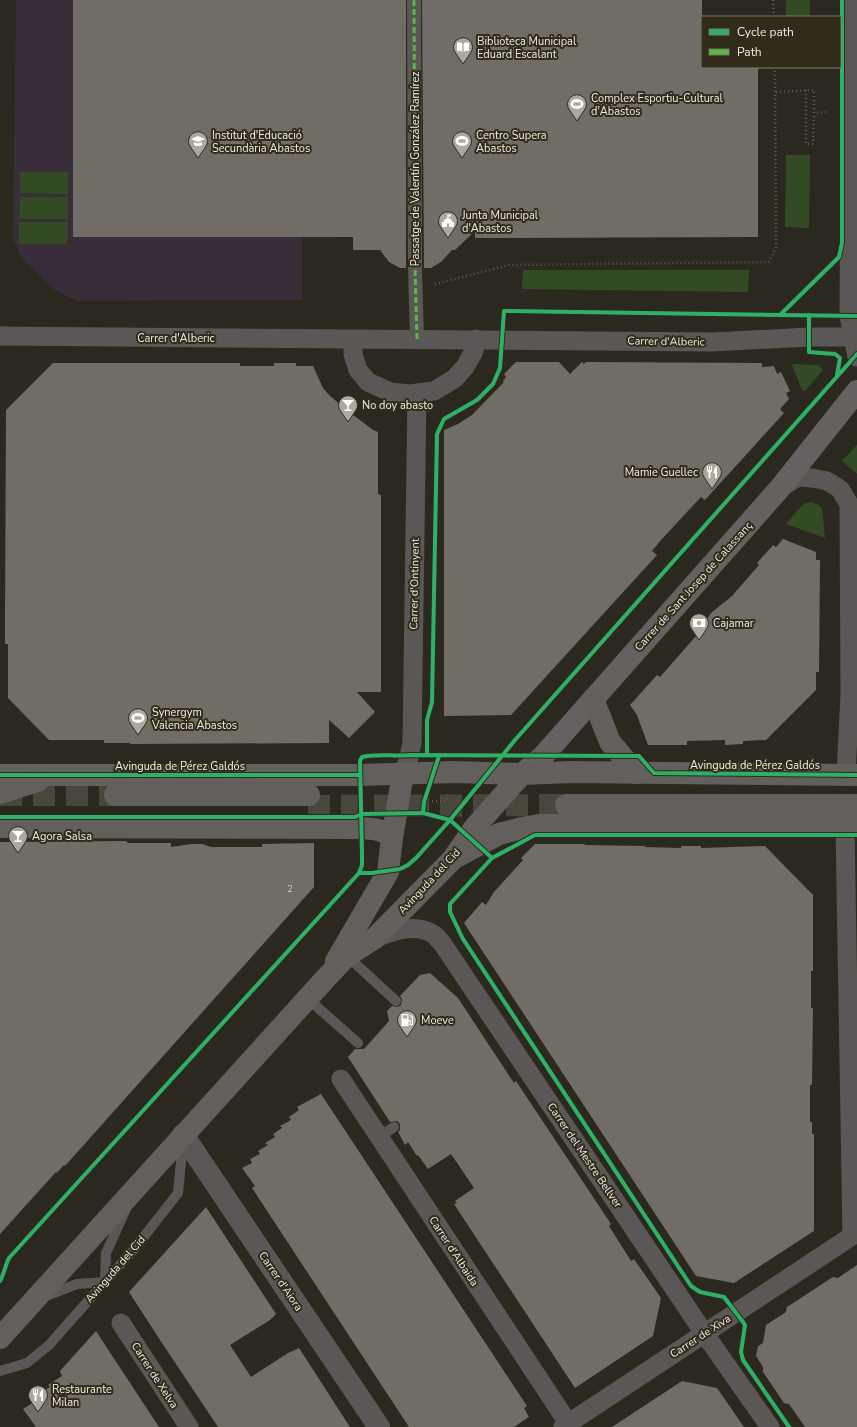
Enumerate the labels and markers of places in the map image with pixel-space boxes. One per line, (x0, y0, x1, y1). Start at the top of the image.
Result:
place label: Biblioteca Municipal Eduard Escalant (477, 34, 577, 62)
library icon: Biblioteca Municipal Eduard Escalant (452, 36, 474, 64)
place label: Complex Esportiu-Cultural d'Abastos (591, 91, 724, 119)
sports icon: Complex Esportiu-Cultural d'Abastos (566, 93, 588, 121)
place label: Institut d'Educació Secundària Abastos (212, 128, 310, 156)
place label: Centro Supera Abastos (476, 128, 547, 156)
school or university icon: Institut d'Educació Secundària Abastos (187, 130, 209, 158)
sports icon: Centro Supera Abastos (451, 130, 473, 158)
place label: Junta Municipal d'Abastos (461, 208, 539, 236)
public building icon: Junta Municipal d'Abastos (437, 210, 459, 238)
bar icon: No doy abasto (337, 394, 359, 422)
place label: No doy abasto (362, 398, 433, 413)
restaurant icon: Mamie Guellec (701, 461, 723, 489)
place label: Mamie Guellec (625, 465, 698, 480)
bank icon: Cajamar (688, 612, 710, 640)
place label: Cajamar (713, 616, 754, 631)
place label: Synergym Valencia Abastos (151, 705, 237, 733)
sports icon: Synergym Valencia Abastos (127, 707, 149, 735)
bar icon: Agora Salsa (7, 825, 29, 853)
place label: Agora Salsa (32, 829, 92, 844)
fuel station icon: Moeve (396, 1009, 418, 1037)
place label: Moeve (421, 1013, 454, 1028)
place label: Restaurante Milan (52, 1382, 112, 1410)
restaurant icon: Restaurante Milan (27, 1384, 49, 1412)

